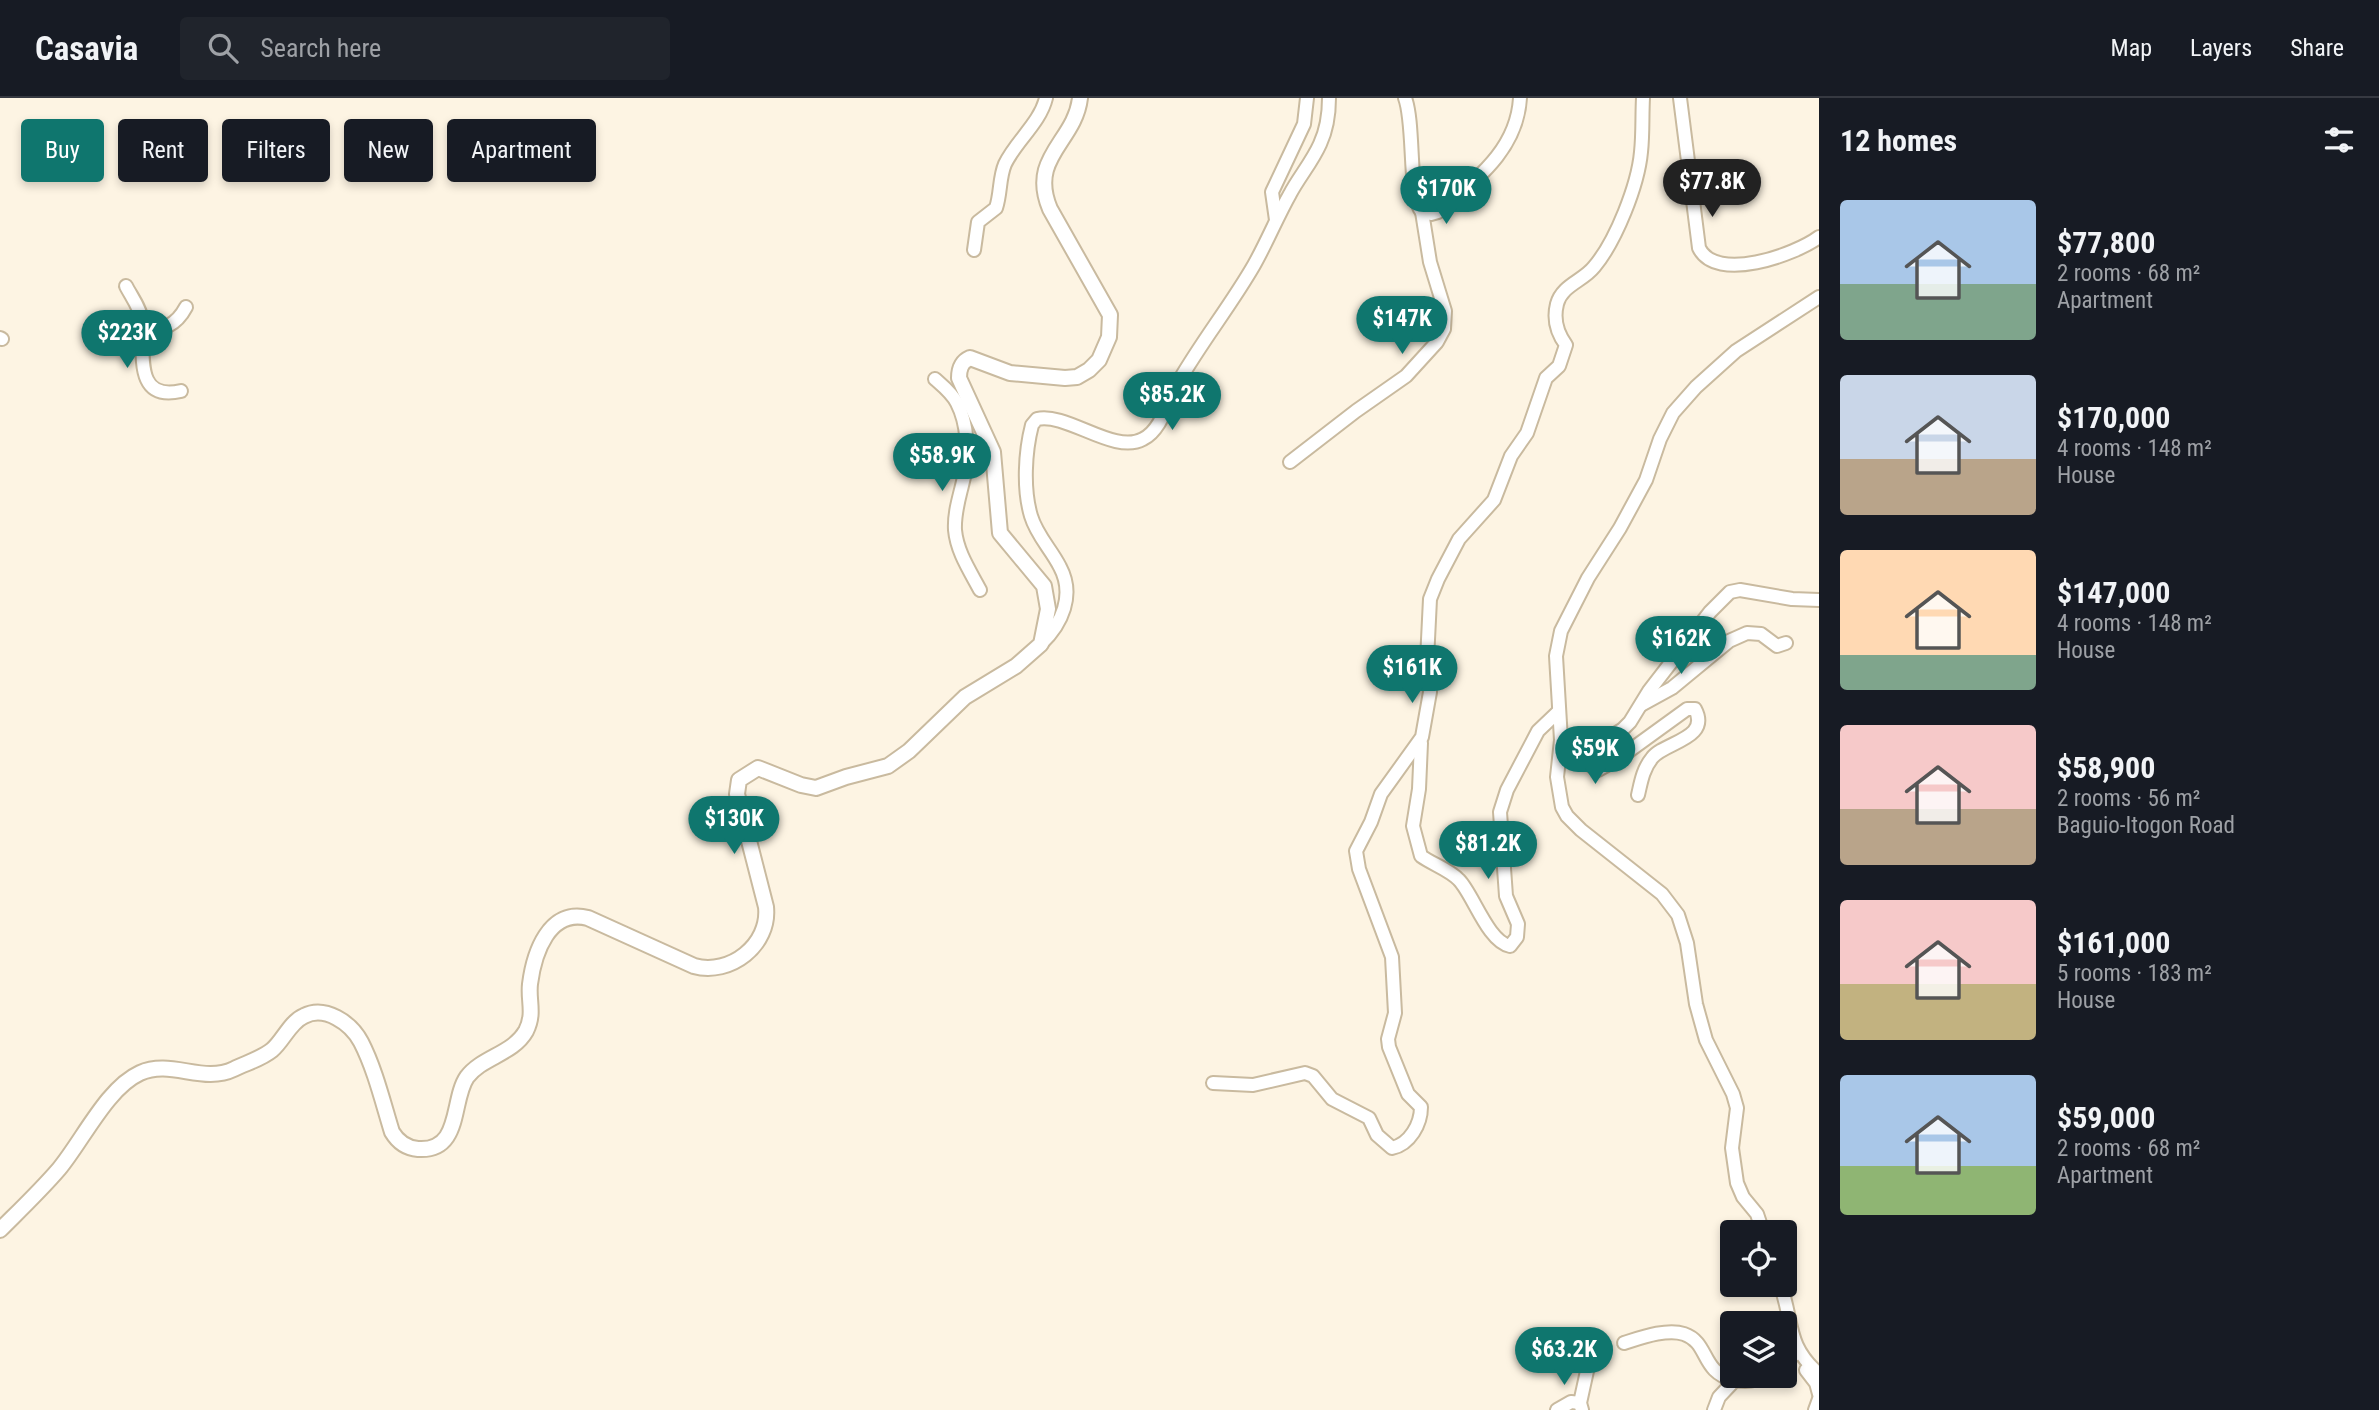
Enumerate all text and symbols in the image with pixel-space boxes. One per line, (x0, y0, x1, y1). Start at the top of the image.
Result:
search box (180, 17, 670, 80)
text: Casavia (35, 29, 138, 68)
icon: search (204, 29, 242, 67)
text: Search here (260, 33, 381, 63)
text: Map (2111, 34, 2152, 62)
text: Layers (2190, 34, 2252, 62)
text: Share (2290, 34, 2344, 62)
chip: Buy (21, 119, 104, 182)
chip: Rent (118, 119, 208, 182)
chip: Filters (222, 119, 330, 182)
chip: New (344, 119, 433, 182)
chip: Apartment (447, 119, 596, 182)
icon: filters (2320, 121, 2358, 159)
text: 12 homes (1840, 123, 1957, 158)
pin: $77.8K (1655, 159, 1769, 219)
pin: $170K (1397, 166, 1495, 226)
text: $77.8K (1679, 168, 1745, 195)
text: $170K (1416, 175, 1476, 202)
text: $77,800 (2057, 225, 2155, 260)
icon: home (1896, 228, 1980, 312)
text: 2 rooms · 68 m² (2057, 260, 2200, 287)
text: Apartment (2057, 287, 2153, 314)
pin: $147K (1353, 296, 1451, 356)
text: $147K (1372, 305, 1432, 332)
pin: $223K (78, 310, 176, 370)
text: $223K (97, 319, 157, 346)
pin: $85.2K (1115, 372, 1229, 432)
text: $85.2K (1139, 381, 1205, 408)
text: $170,000 (2057, 400, 2170, 435)
icon: home (1896, 403, 1980, 487)
pin: $58.9K (885, 434, 999, 493)
text: 4 rooms · 148 m² (2057, 435, 2212, 462)
text: $58.9K (909, 442, 975, 469)
text: House (2057, 462, 2115, 489)
text: $147,000 (2057, 575, 2170, 610)
icon: home (1896, 578, 1980, 662)
text: 4 rooms · 148 m² (2057, 610, 2212, 637)
pin: $162K (1632, 616, 1730, 676)
text: $162K (1651, 625, 1711, 652)
text: House (2057, 637, 2115, 664)
pin: $161K (1363, 646, 1461, 705)
text: $161K (1382, 654, 1442, 681)
pin: $59K (1554, 726, 1636, 786)
text: $59K (1571, 735, 1619, 762)
text: $58,900 (2057, 750, 2155, 785)
icon: home (1896, 753, 1980, 837)
text: 2 rooms · 56 m² (2057, 785, 2200, 812)
pin: $130K (685, 796, 783, 856)
text: $130K (704, 805, 764, 832)
text: Baguio-Itogon Road (2057, 812, 2235, 839)
pin: $81.2K (1431, 822, 1545, 881)
text: $81.2K (1455, 830, 1521, 857)
text: $161,000 (2057, 925, 2170, 960)
icon: home (1896, 928, 1980, 1012)
text: 5 rooms · 183 m² (2057, 960, 2212, 987)
text: House (2057, 987, 2115, 1014)
text: $59,000 (2057, 1100, 2155, 1135)
icon: home (1896, 1103, 1980, 1187)
text: 2 rooms · 68 m² (2057, 1135, 2200, 1162)
text: Apartment (2057, 1162, 2153, 1189)
map controls (1720, 1220, 1797, 1388)
button: locate (1720, 1220, 1797, 1297)
button: layers (1720, 1311, 1797, 1388)
pin: $63.2K (1507, 1328, 1621, 1387)
text: $63.2K (1531, 1336, 1597, 1363)

